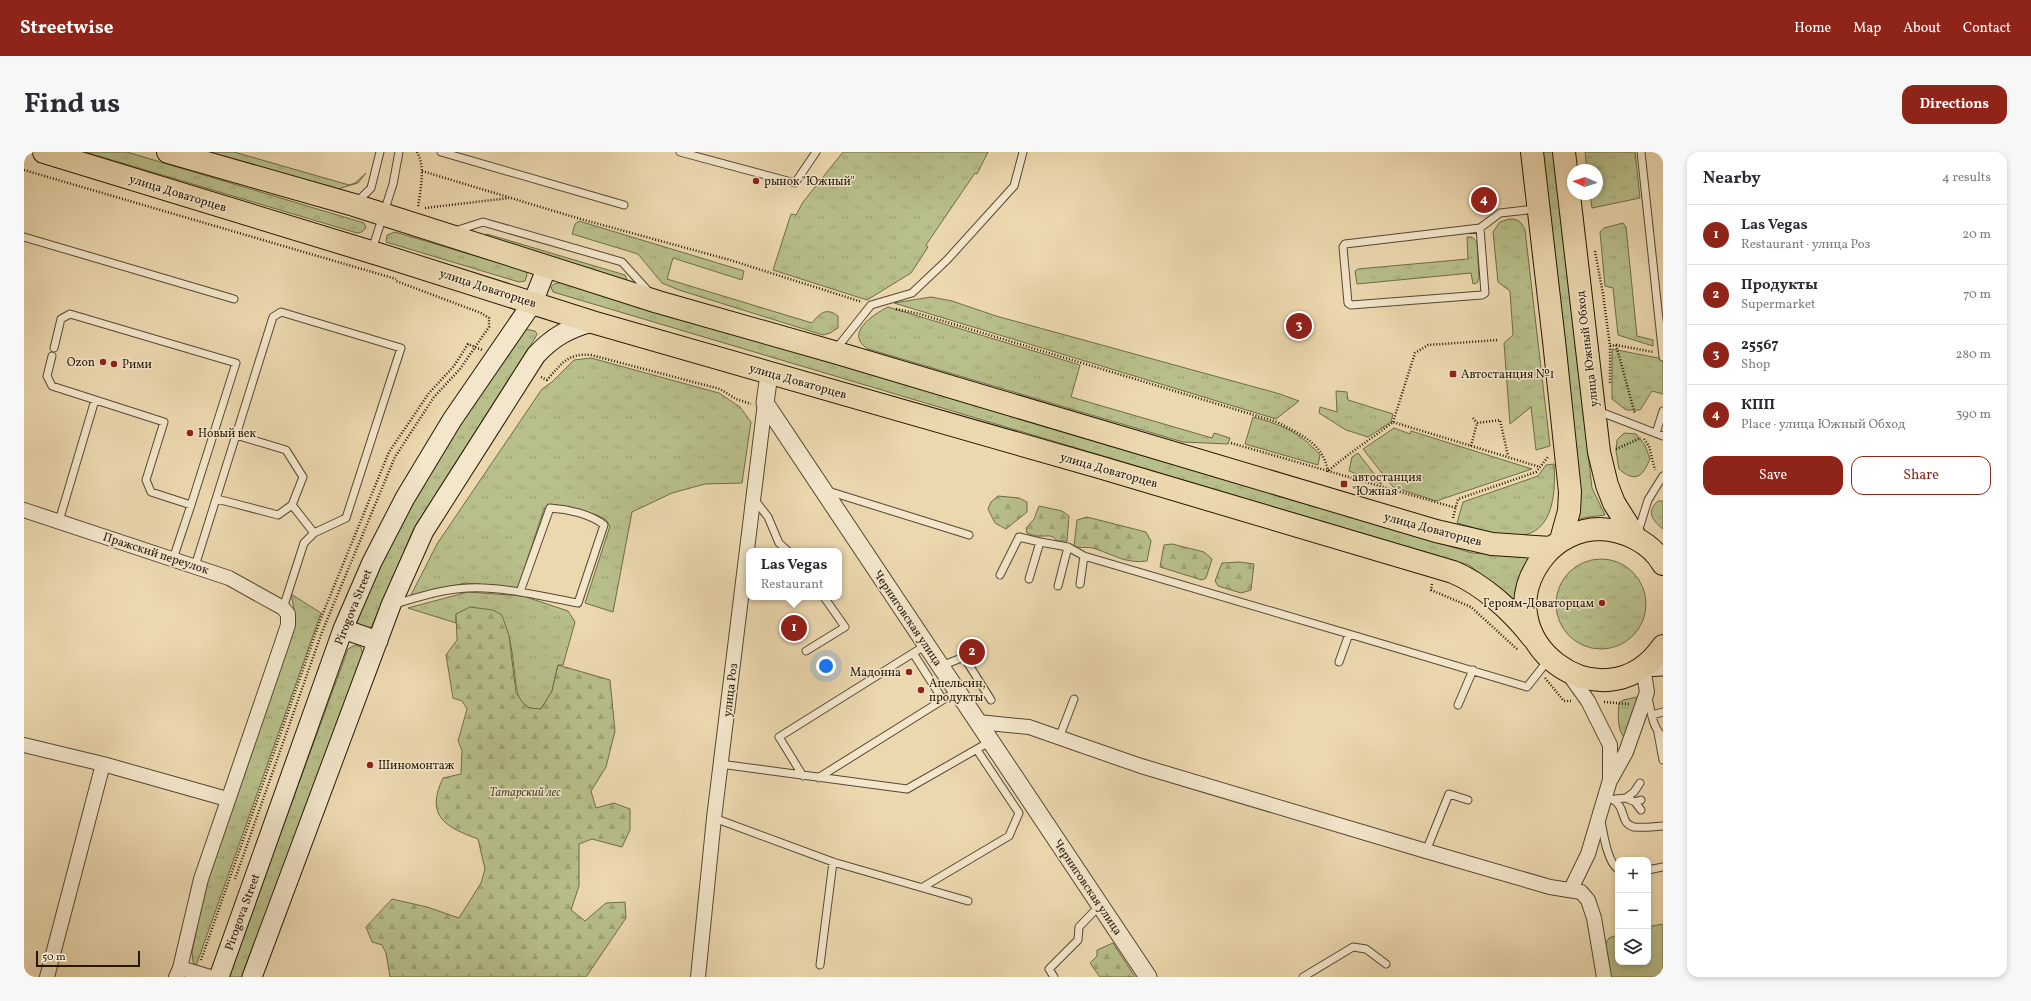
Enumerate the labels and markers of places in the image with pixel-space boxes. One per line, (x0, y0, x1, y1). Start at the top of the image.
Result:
place label: рынок "Южный" (764, 174, 855, 190)
marker: рынок "Южный" (751, 176, 761, 186)
pin: 4 (1471, 185, 1497, 215)
pin: 3 (1286, 311, 1312, 341)
place label: Ozon (67, 355, 95, 371)
marker: Ozon (98, 357, 108, 367)
place label: Рими (122, 357, 152, 373)
marker: Рими (109, 359, 119, 369)
place label: Автостанция №1 (1461, 367, 1554, 383)
marker: Автостанция №1 (1448, 369, 1458, 379)
place label: Новый век (198, 426, 256, 442)
marker: Новый век (185, 428, 195, 438)
place label: автостанция "Южная" (1352, 470, 1422, 500)
marker: автостанция "Южная" (1339, 479, 1349, 489)
place label: Героям-Доваторцам (1483, 596, 1594, 612)
marker: Героям-Доваторцам (1597, 598, 1607, 608)
pin: 1 (781, 613, 807, 643)
pin: 2 (959, 637, 985, 667)
place label: Мадонна (850, 665, 901, 681)
marker: Мадонна (904, 667, 914, 677)
place label: Апельсин, продукты (929, 676, 986, 706)
marker: Апельсин, продукты (916, 685, 926, 695)
place label: Шиномонтаж (378, 758, 455, 774)
marker: Шиномонтаж (365, 760, 375, 770)

